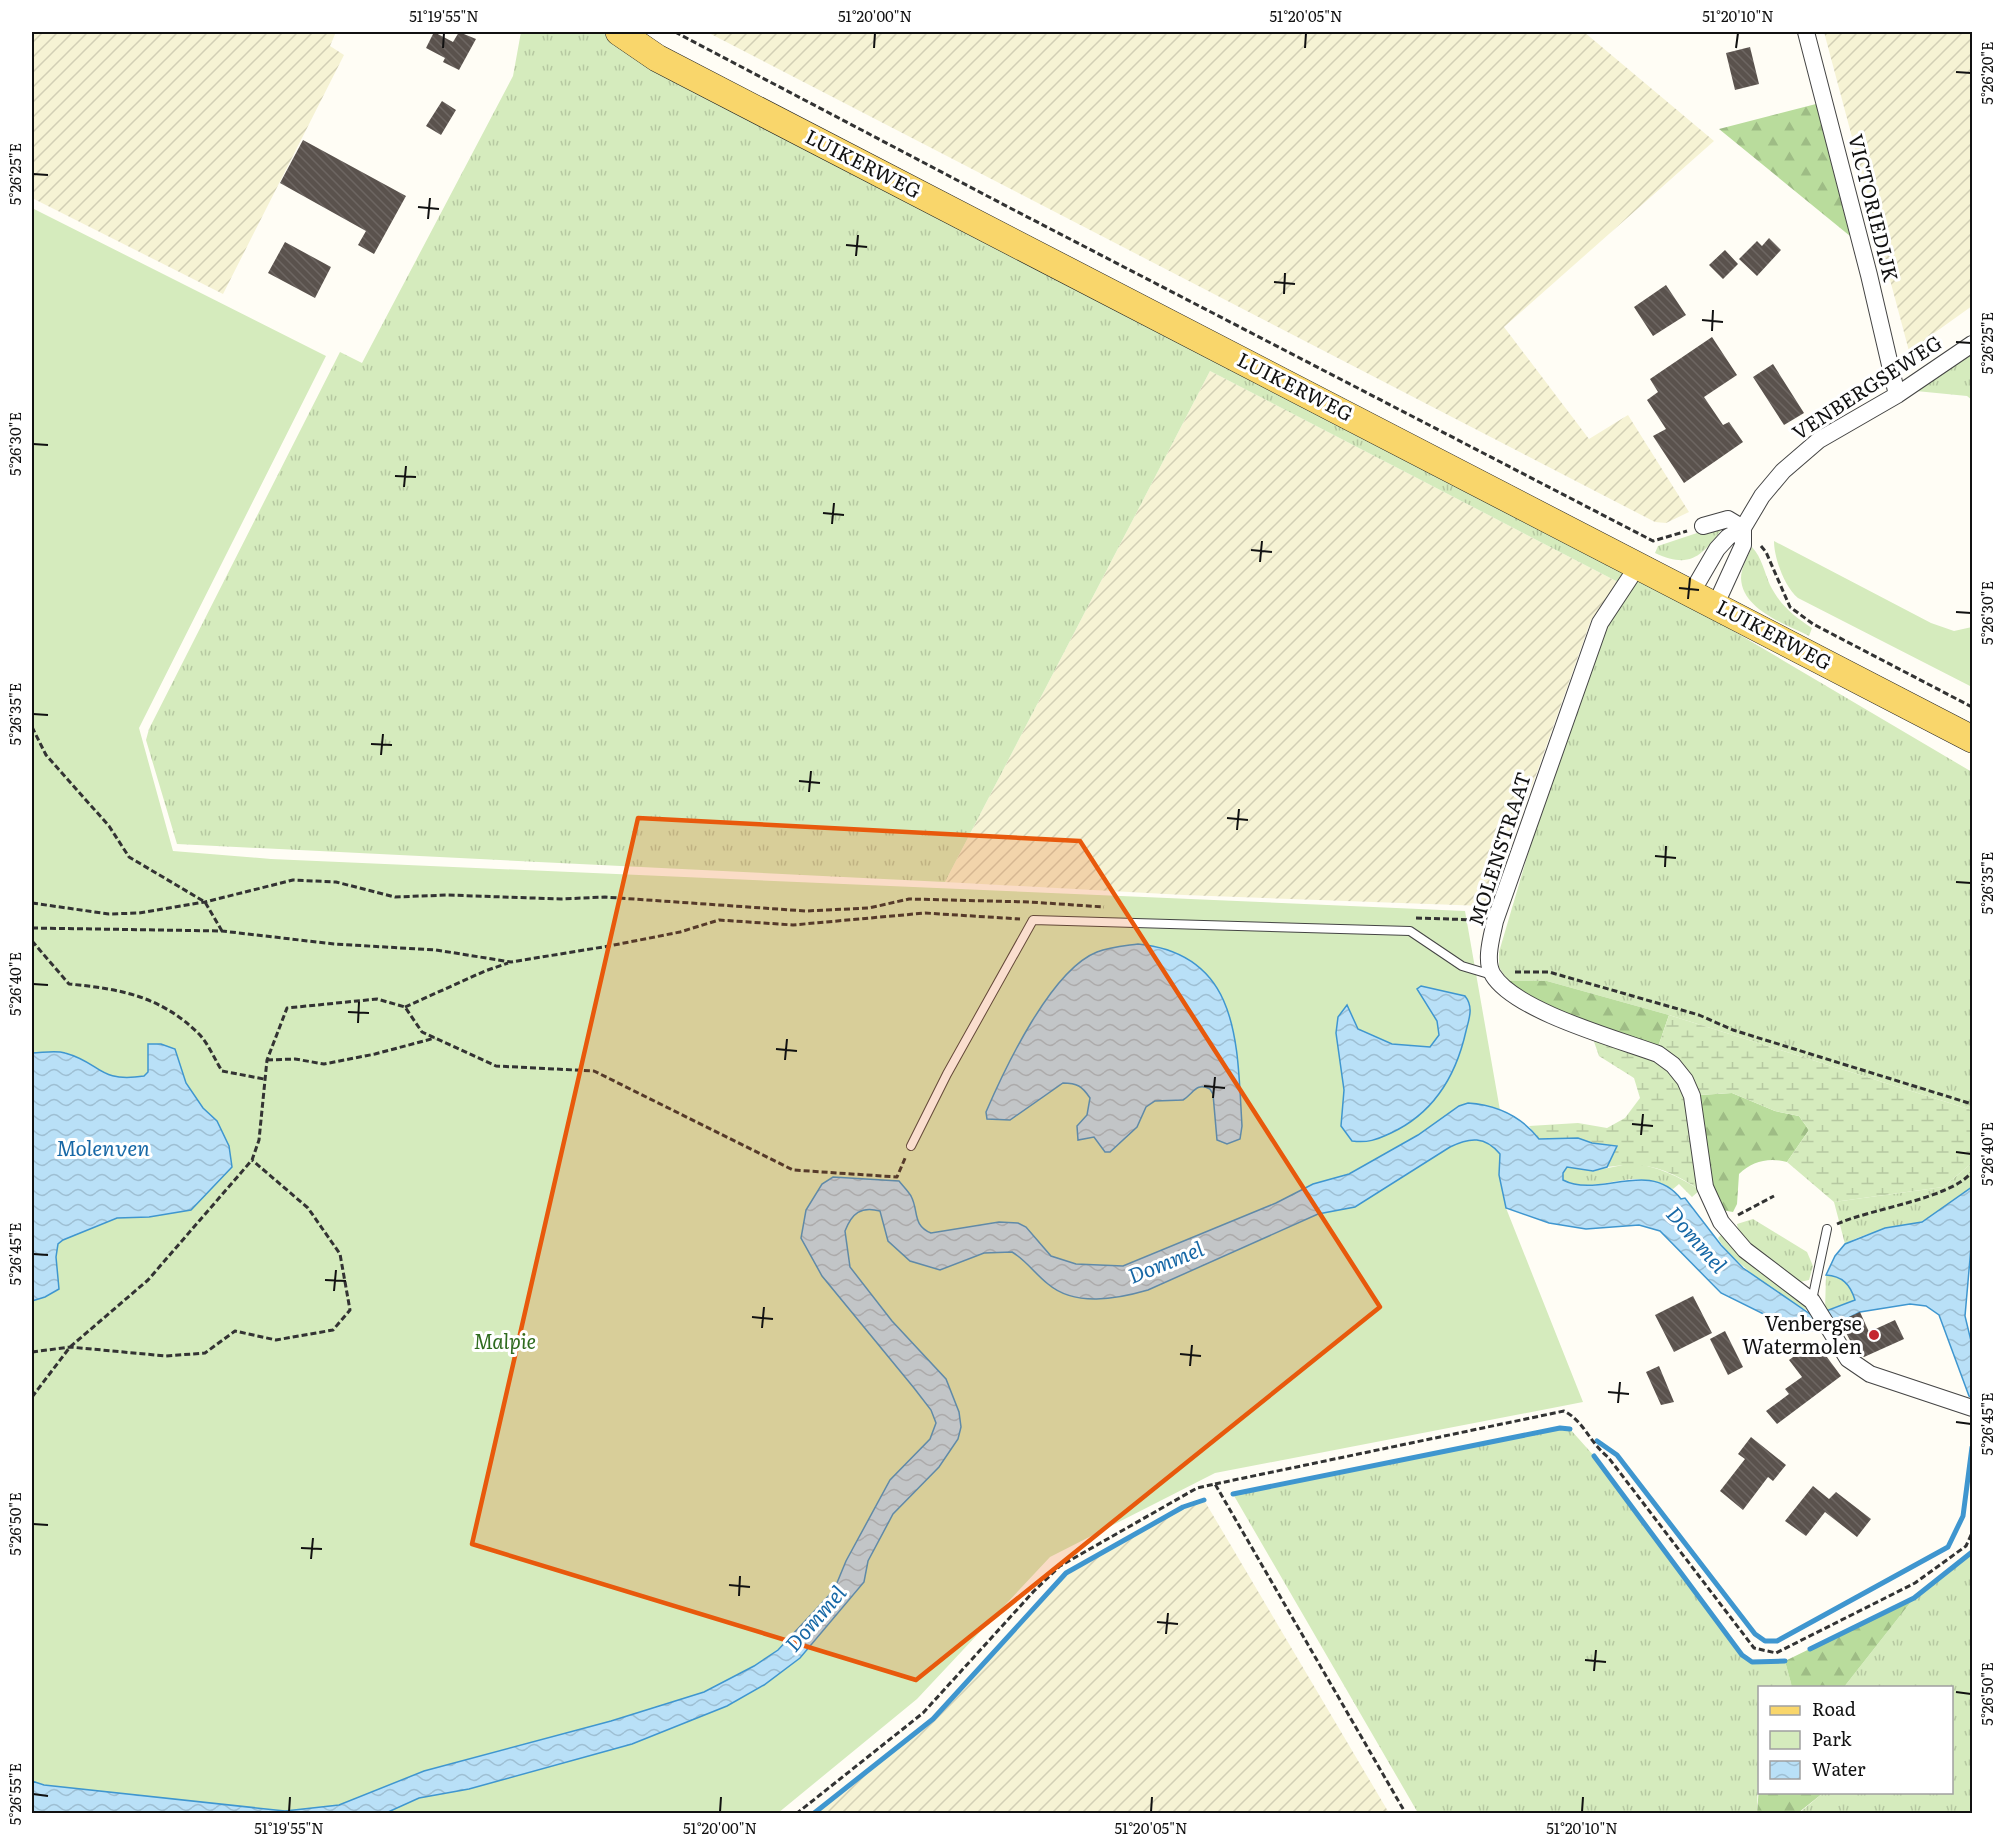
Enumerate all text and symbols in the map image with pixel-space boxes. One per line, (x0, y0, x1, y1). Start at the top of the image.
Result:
text: 51°19'55"N (409, 4, 479, 27)
text: 51°20'00"N (838, 4, 912, 27)
text: 51°20'05"N (1269, 4, 1343, 27)
text: 51°20'10"N (1702, 4, 1774, 27)
text: 5°26'20"E (1975, 41, 1998, 105)
street label: LUIKERWEG (801, 120, 927, 204)
street label: VICTORIEDIJK (1842, 130, 1908, 285)
text: 5°26'25"E (3, 143, 26, 205)
text: 5°26'25"E (1975, 312, 1998, 374)
street label: VENBERGSEWEG (1785, 327, 1947, 446)
street label: LUIKERWEG (1233, 343, 1359, 427)
text: 5°26'30"E (3, 412, 26, 476)
text: 5°26'30"E (1975, 581, 1998, 645)
street label: LUIKERWEG (1712, 590, 1838, 676)
text: 5°26'35"E (3, 683, 26, 745)
street label: MOLENSTRAAT (1459, 768, 1537, 929)
text: 5°26'35"E (1975, 852, 1998, 914)
text: 5°26'40"E (3, 952, 26, 1016)
text: 5°26'40"E (1975, 1122, 1998, 1186)
water label: Molenven (56, 1131, 150, 1162)
water label: Dommel (1660, 1198, 1736, 1278)
text: 5°26'45"E (3, 1223, 26, 1285)
water label: Dommel (1123, 1231, 1208, 1290)
place label: Venbergse Watermolen (1742, 1307, 1862, 1360)
park label: Malpie (474, 1325, 536, 1355)
marker: Venbergse Watermolen (1867, 1328, 1881, 1342)
text: 5°26'45"E (1975, 1393, 1998, 1455)
text: 5°26'50"E (3, 1492, 26, 1556)
water label: Dommel (776, 1577, 852, 1657)
text: 5°26'50"E (1975, 1662, 1998, 1726)
legend (1758, 1686, 1953, 1794)
text: Road (1812, 1695, 1856, 1722)
text: Park (1812, 1725, 1853, 1752)
text: Water (1812, 1755, 1866, 1782)
text: 5°26'55"E (3, 1763, 26, 1825)
text: 51°19'55"N (254, 1816, 324, 1839)
text: 51°20'00"N (683, 1816, 757, 1839)
text: 51°20'05"N (1114, 1816, 1188, 1839)
text: 51°20'10"N (1546, 1816, 1618, 1839)

